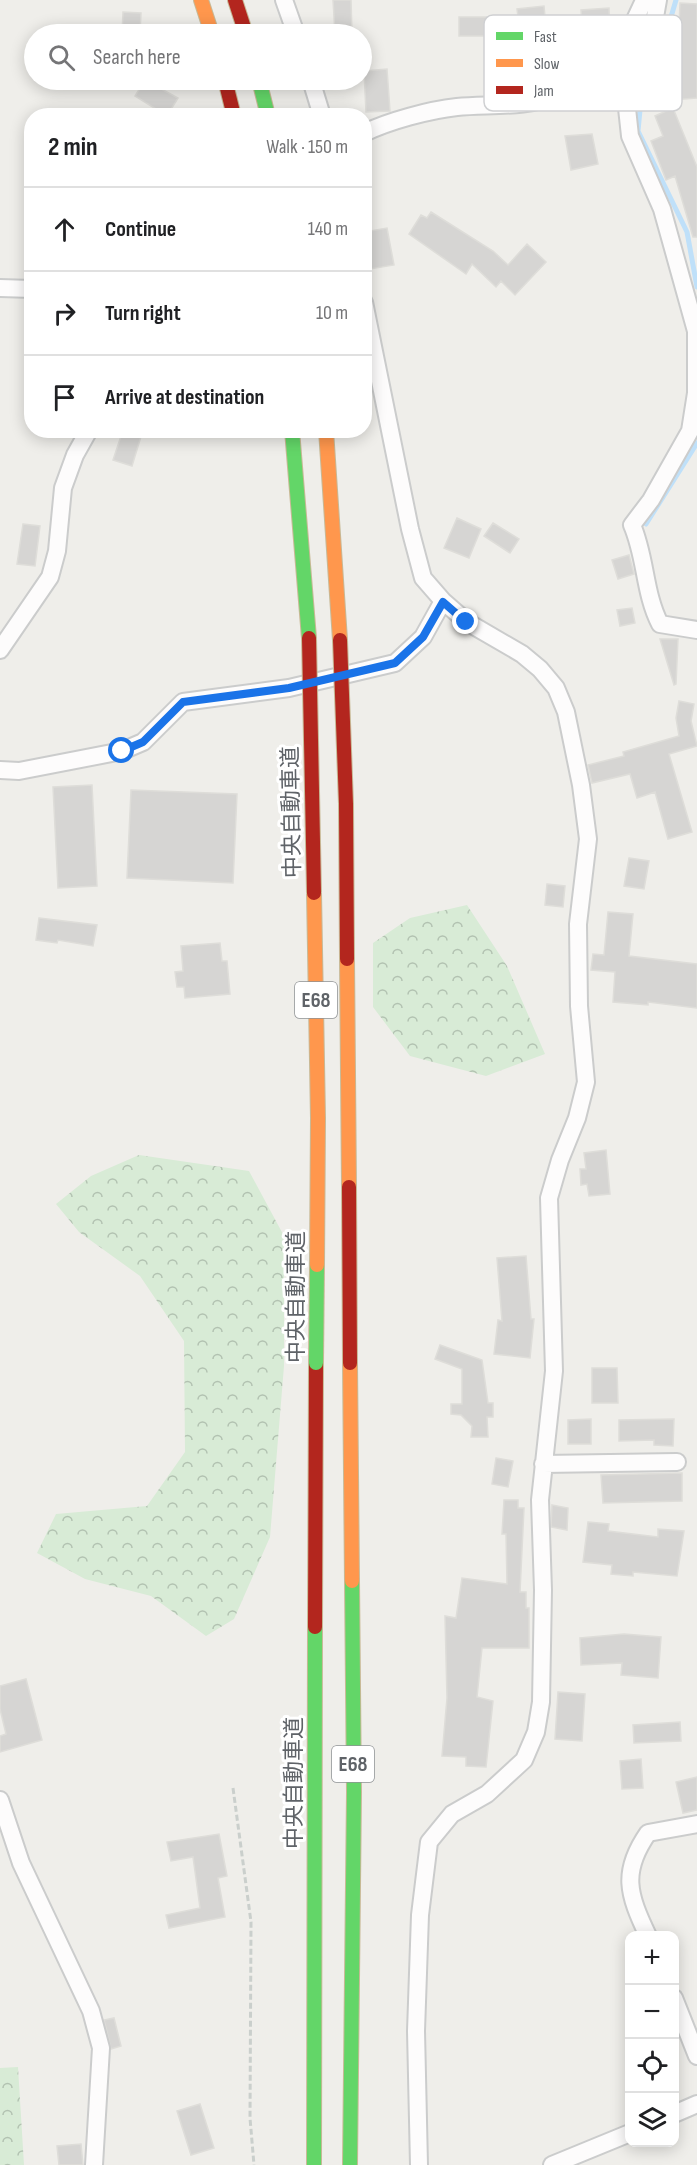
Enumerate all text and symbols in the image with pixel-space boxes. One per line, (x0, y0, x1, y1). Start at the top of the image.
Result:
legend (484, 15, 682, 111)
search box (24, 24, 372, 90)
text: Fast (534, 28, 557, 47)
icon: search (45, 41, 78, 74)
text: Search here (93, 44, 180, 71)
text: Slow (534, 55, 559, 74)
text: Jam (533, 82, 554, 101)
text: 2 min (48, 132, 98, 163)
text: Walk · 150 m (266, 135, 348, 159)
icon: ahead (48, 213, 81, 246)
text: Continue (105, 216, 176, 243)
text: 140 m (308, 217, 348, 241)
icon: right (48, 297, 81, 330)
text: Turn right (105, 300, 181, 327)
text: 10 m (316, 301, 348, 325)
icon: arrive (48, 381, 81, 414)
text: Arrive at destination (105, 384, 264, 411)
route end (452, 608, 478, 634)
route start (108, 737, 134, 763)
street label: 中央自動車道 (277, 746, 307, 878)
road number: E68 (295, 982, 337, 1018)
street label: 中央自動車道 (283, 1231, 310, 1363)
street label: 中央自動車道 (281, 1717, 308, 1849)
road number: E68 (332, 1746, 374, 1782)
map controls (625, 1931, 679, 2147)
button: + (625, 1931, 679, 1985)
button: − (625, 1985, 679, 2039)
button: locate (625, 2039, 679, 2093)
button: layers (625, 2093, 679, 2147)

